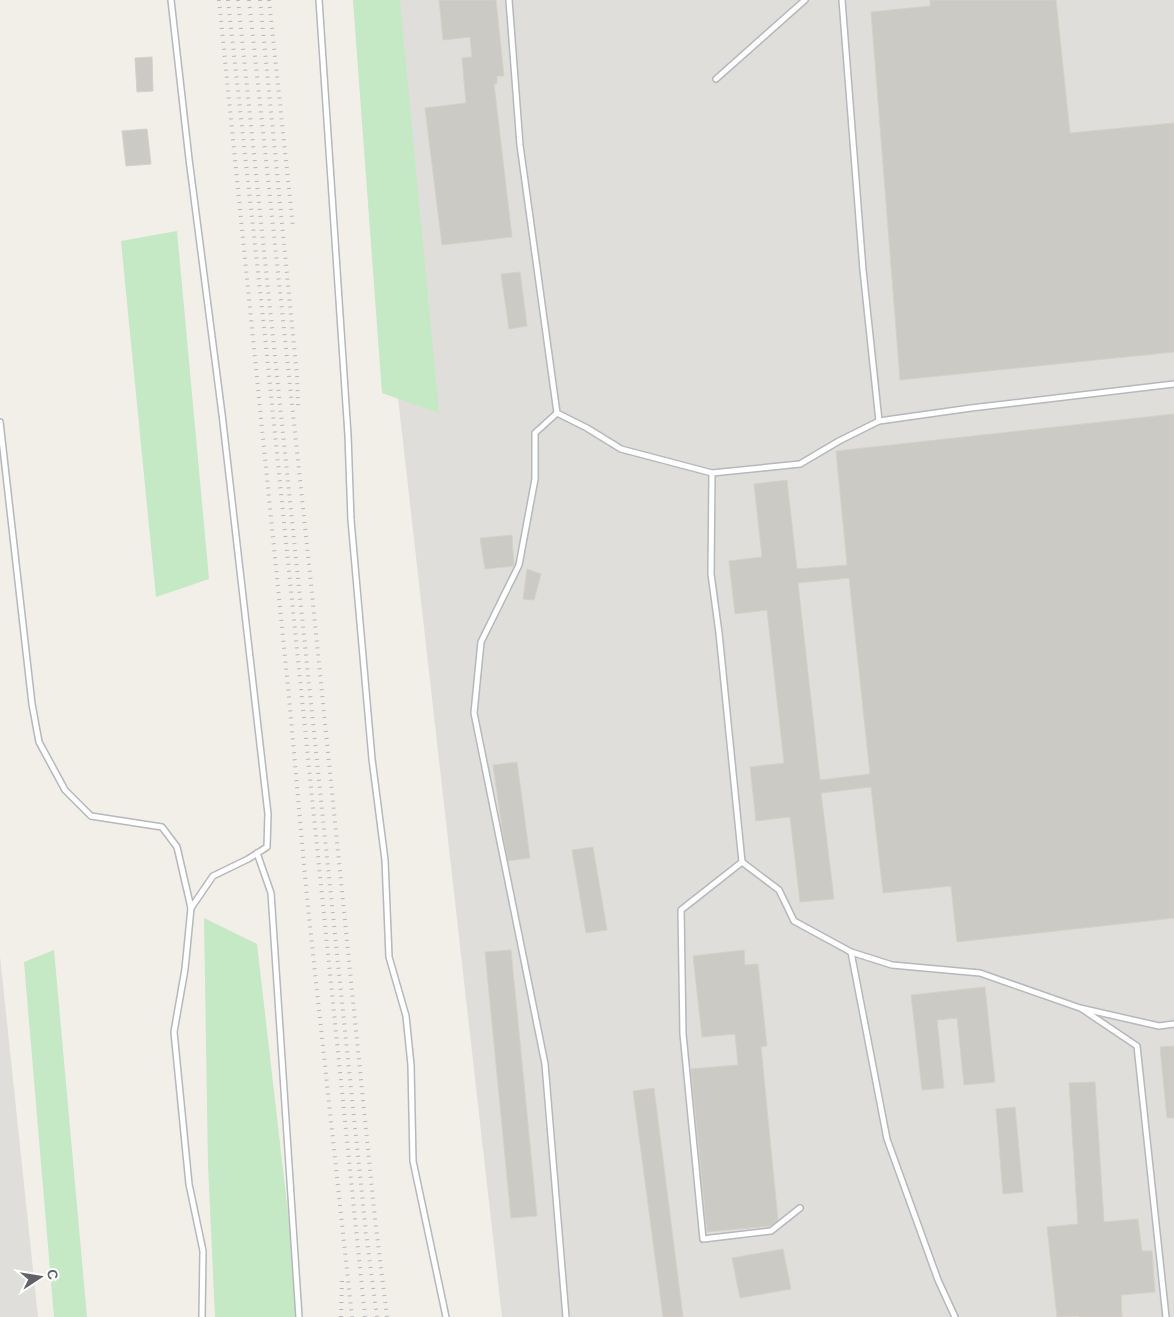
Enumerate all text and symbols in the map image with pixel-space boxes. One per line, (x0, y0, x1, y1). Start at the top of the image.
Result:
north arrow (15, 1252, 65, 1302)
text: С (44, 1268, 62, 1281)

